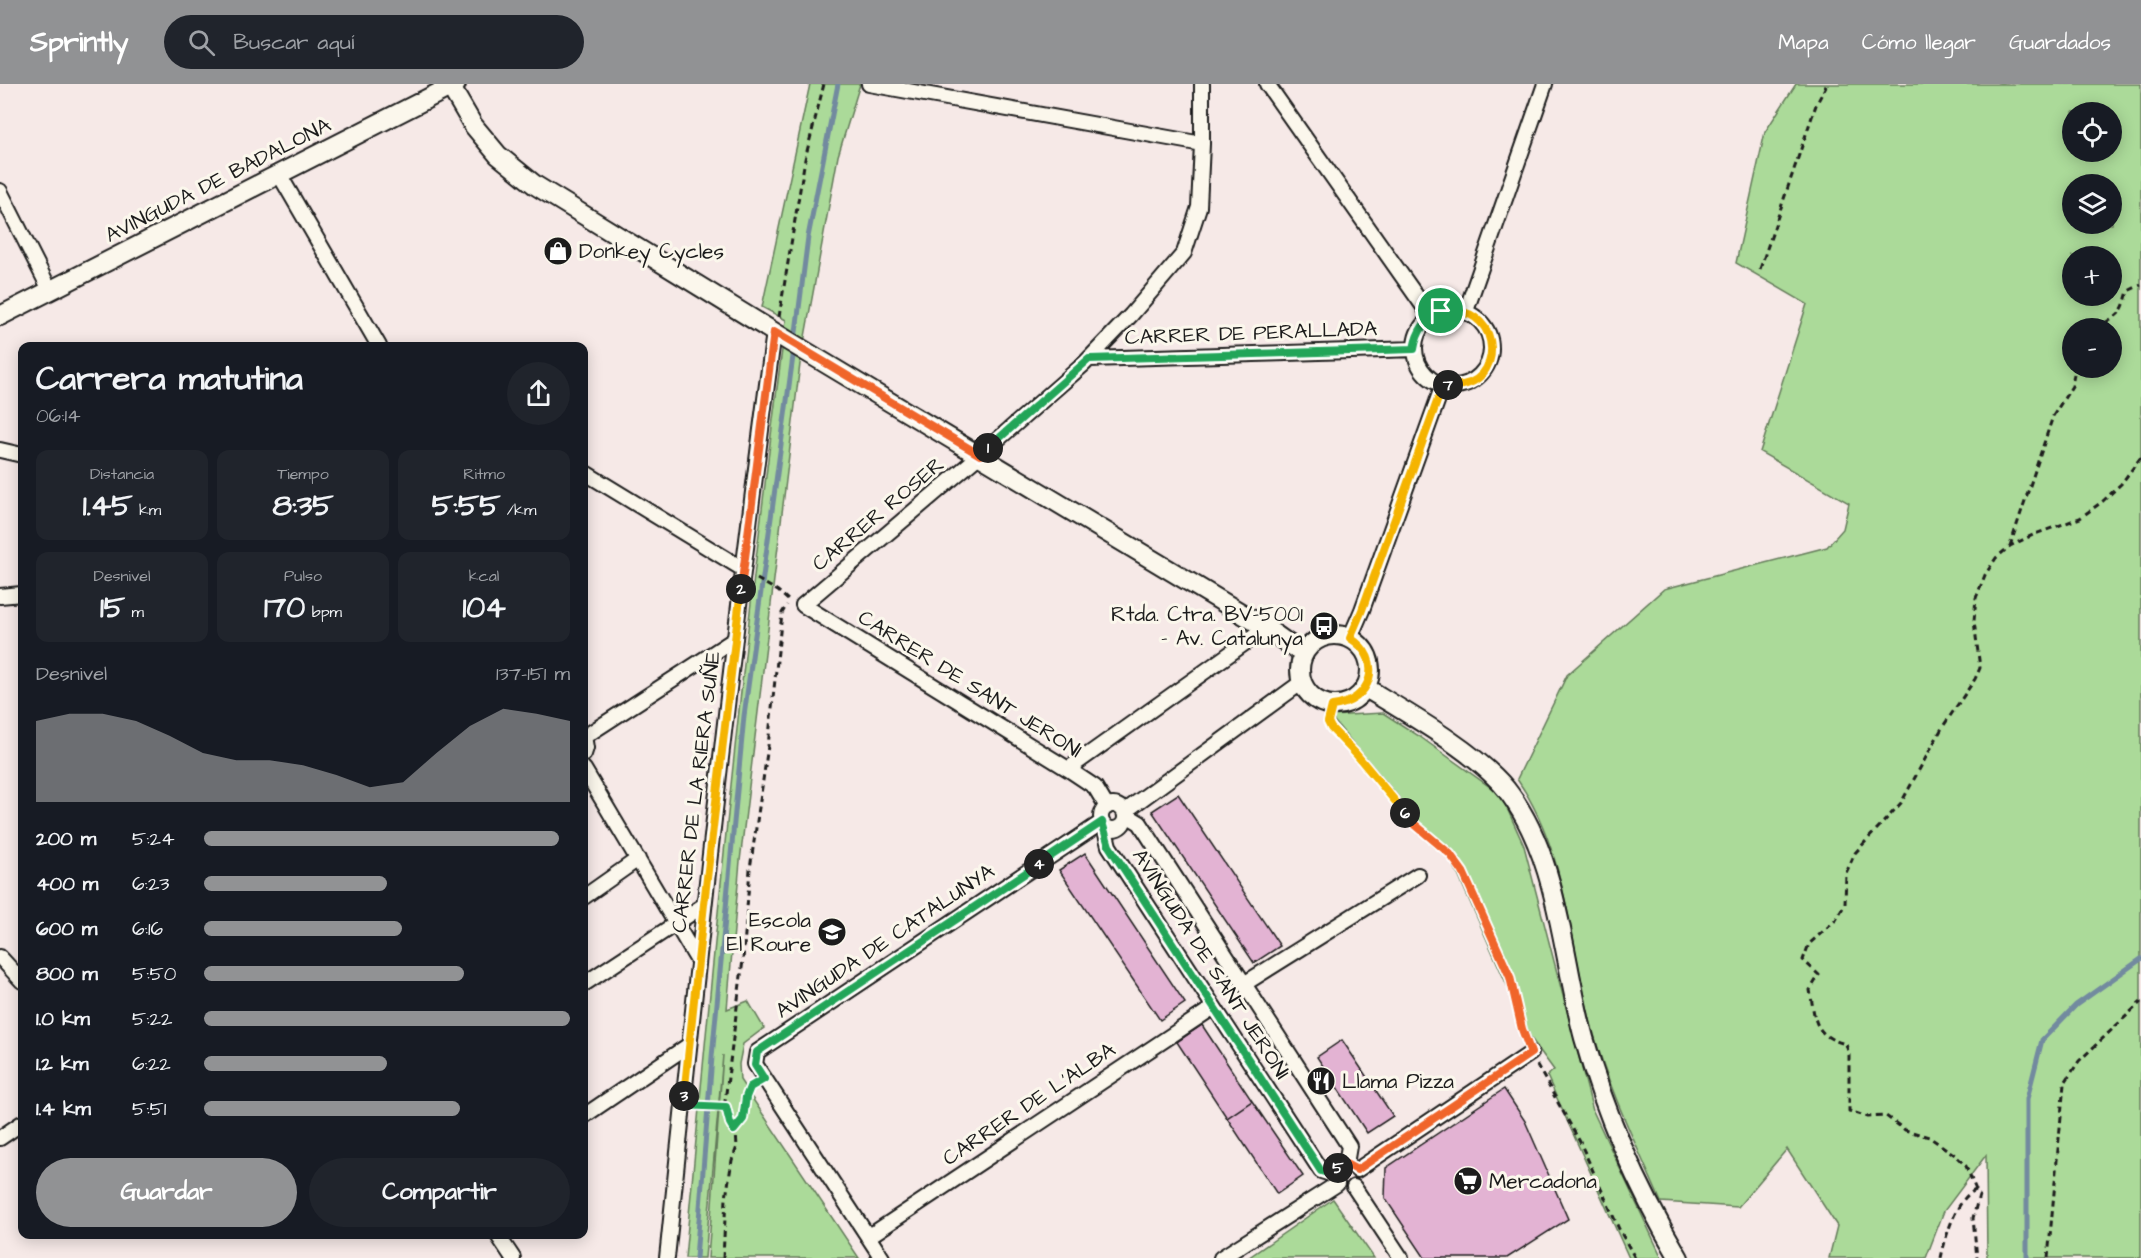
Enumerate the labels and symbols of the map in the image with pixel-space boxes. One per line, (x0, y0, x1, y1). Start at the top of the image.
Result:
street label: AVINGUDA DE BADALONA (100, 110, 336, 250)
shop icon: Donkey Cycles (542, 235, 574, 267)
place label: Donkey Cycles (579, 237, 724, 268)
pin (1415, 285, 1466, 336)
street label: CARRER DE PERALLADA (1124, 314, 1378, 352)
pin: 7 (1433, 370, 1463, 400)
pin: 1 (973, 433, 1003, 463)
street label: CARRER ROSER (806, 450, 950, 578)
pin: 2 (726, 574, 756, 604)
place label: Rtda. Ctra. BV-5001 - Av. Catalunya (1111, 600, 1303, 655)
street label: CARRER DE SANT JERONI (852, 603, 1088, 765)
bus stop icon: Rtda. Ctra. BV-5001 - Av. Catalunya (1308, 610, 1340, 642)
street label: CARRER DE LA RIERA SUÑE (664, 649, 728, 934)
pin: 6 (1390, 798, 1420, 828)
street label: AVINGUDA DE SANT JERONI (1125, 843, 1297, 1085)
pin: 4 (1024, 849, 1054, 879)
street label: AVINGUDA DE CATALUNYA (770, 856, 1001, 1025)
place label: Escola El Roure (726, 906, 811, 959)
school or university icon: Escola El Roure (816, 916, 848, 948)
street label: CARRER DE L'ALBA (937, 1035, 1122, 1173)
restaurant icon: Llama Pizza (1305, 1065, 1337, 1097)
place label: Llama Pizza (1342, 1067, 1454, 1096)
pin: 3 (669, 1081, 699, 1111)
pin: 5 (1323, 1153, 1353, 1183)
supermarket icon: Mercadona (1452, 1165, 1484, 1197)
place label: Mercadona (1489, 1167, 1597, 1196)

